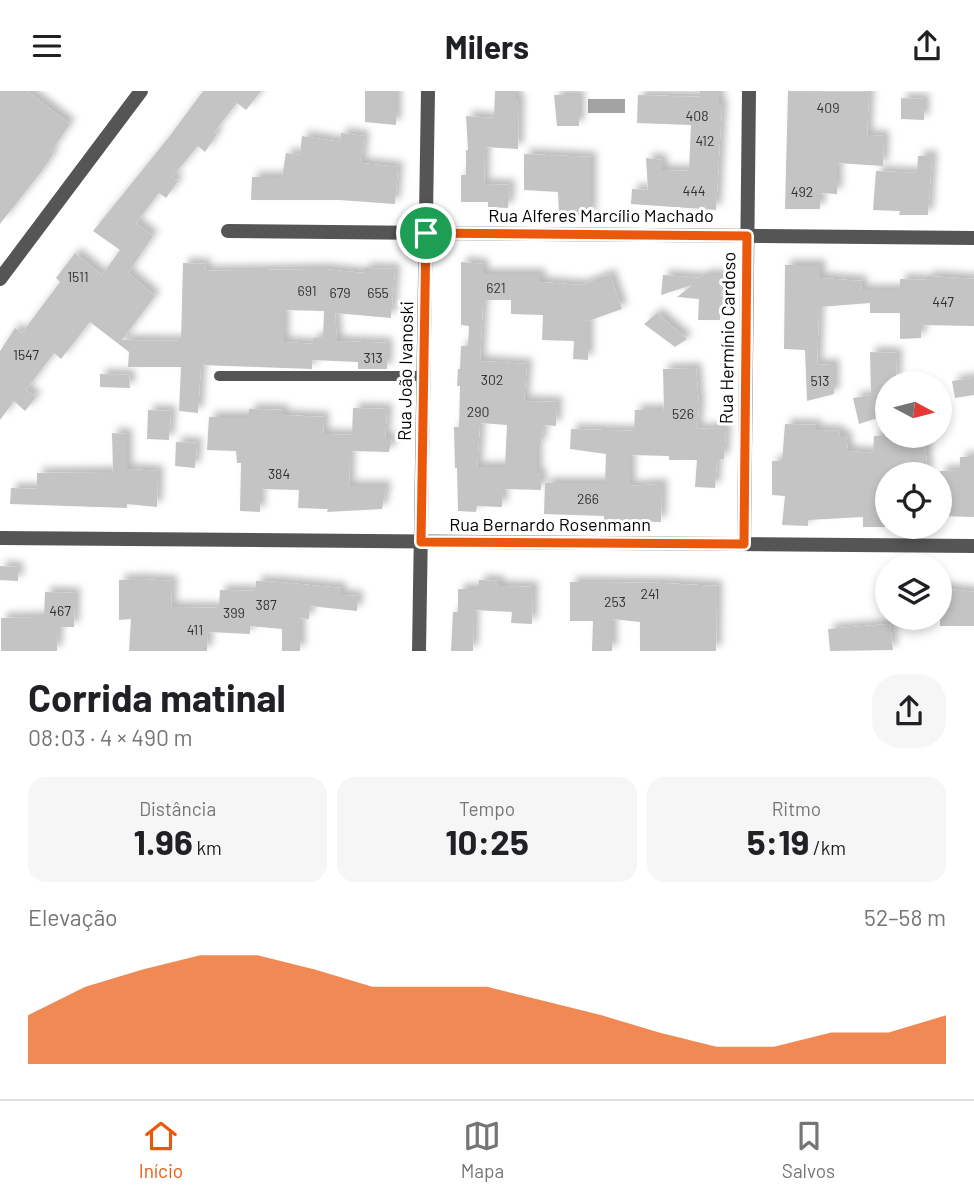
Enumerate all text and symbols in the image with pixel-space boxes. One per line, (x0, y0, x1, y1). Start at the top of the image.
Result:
icon: menu (28, 27, 66, 65)
text: Milers (445, 27, 529, 65)
icon: share (908, 27, 946, 65)
house number: 409 (817, 99, 839, 116)
house number: 408 (686, 107, 708, 124)
house number: 412 (696, 132, 714, 149)
house number: 444 (682, 182, 706, 199)
house number: 492 (791, 183, 813, 200)
pin (396, 203, 456, 263)
street label: Rua Alferes Marcílio Machado (488, 204, 714, 226)
icon: arrive (407, 214, 445, 252)
street label: Rua Hermínio Cardoso (714, 252, 740, 424)
house number: 1511 (67, 268, 89, 285)
house number: 621 (486, 279, 506, 296)
house number: 691 (297, 282, 317, 299)
house number: 679 (329, 284, 351, 301)
house number: 655 (367, 284, 389, 301)
house number: 447 (932, 293, 954, 310)
street label: Rua João Ivanoski (393, 301, 417, 441)
house number: 1547 (13, 346, 39, 363)
house number: 313 (363, 349, 383, 366)
house number: 302 (481, 371, 503, 388)
north arrow (875, 371, 952, 448)
map controls (875, 371, 952, 630)
house number: 513 (811, 372, 829, 389)
house number: 290 (467, 403, 489, 420)
house number: 526 (672, 405, 694, 422)
button: locate (875, 462, 952, 539)
house number: 384 (268, 465, 290, 482)
house number: 266 (577, 490, 599, 507)
street label: Rua Bernardo Rosenmann (449, 513, 651, 535)
button: layers (875, 553, 952, 630)
house number: 241 (641, 585, 659, 602)
house number: 253 (604, 593, 626, 610)
house number: 387 (255, 596, 277, 613)
house number: 467 (49, 602, 71, 619)
house number: 399 (223, 604, 245, 621)
house number: 411 (187, 621, 203, 638)
text: Corrida matinal (28, 674, 286, 720)
button: share (872, 674, 946, 748)
text: 08:03 · 4 × 490 m (28, 723, 193, 751)
text: Distância (139, 797, 216, 820)
text: Tempo (459, 797, 515, 820)
text: Ritmo (772, 797, 821, 820)
text: 1.96 (134, 820, 193, 862)
text: 10:25 (445, 820, 529, 862)
text: 5:19 (747, 820, 809, 862)
text: km (193, 836, 222, 859)
text: /km (809, 836, 846, 859)
text: Elevação (28, 903, 118, 931)
text: 52–58 m (864, 903, 946, 931)
tab: Início (139, 1117, 183, 1182)
tab: Mapa (461, 1117, 504, 1182)
tab: Salvos (782, 1117, 835, 1182)

